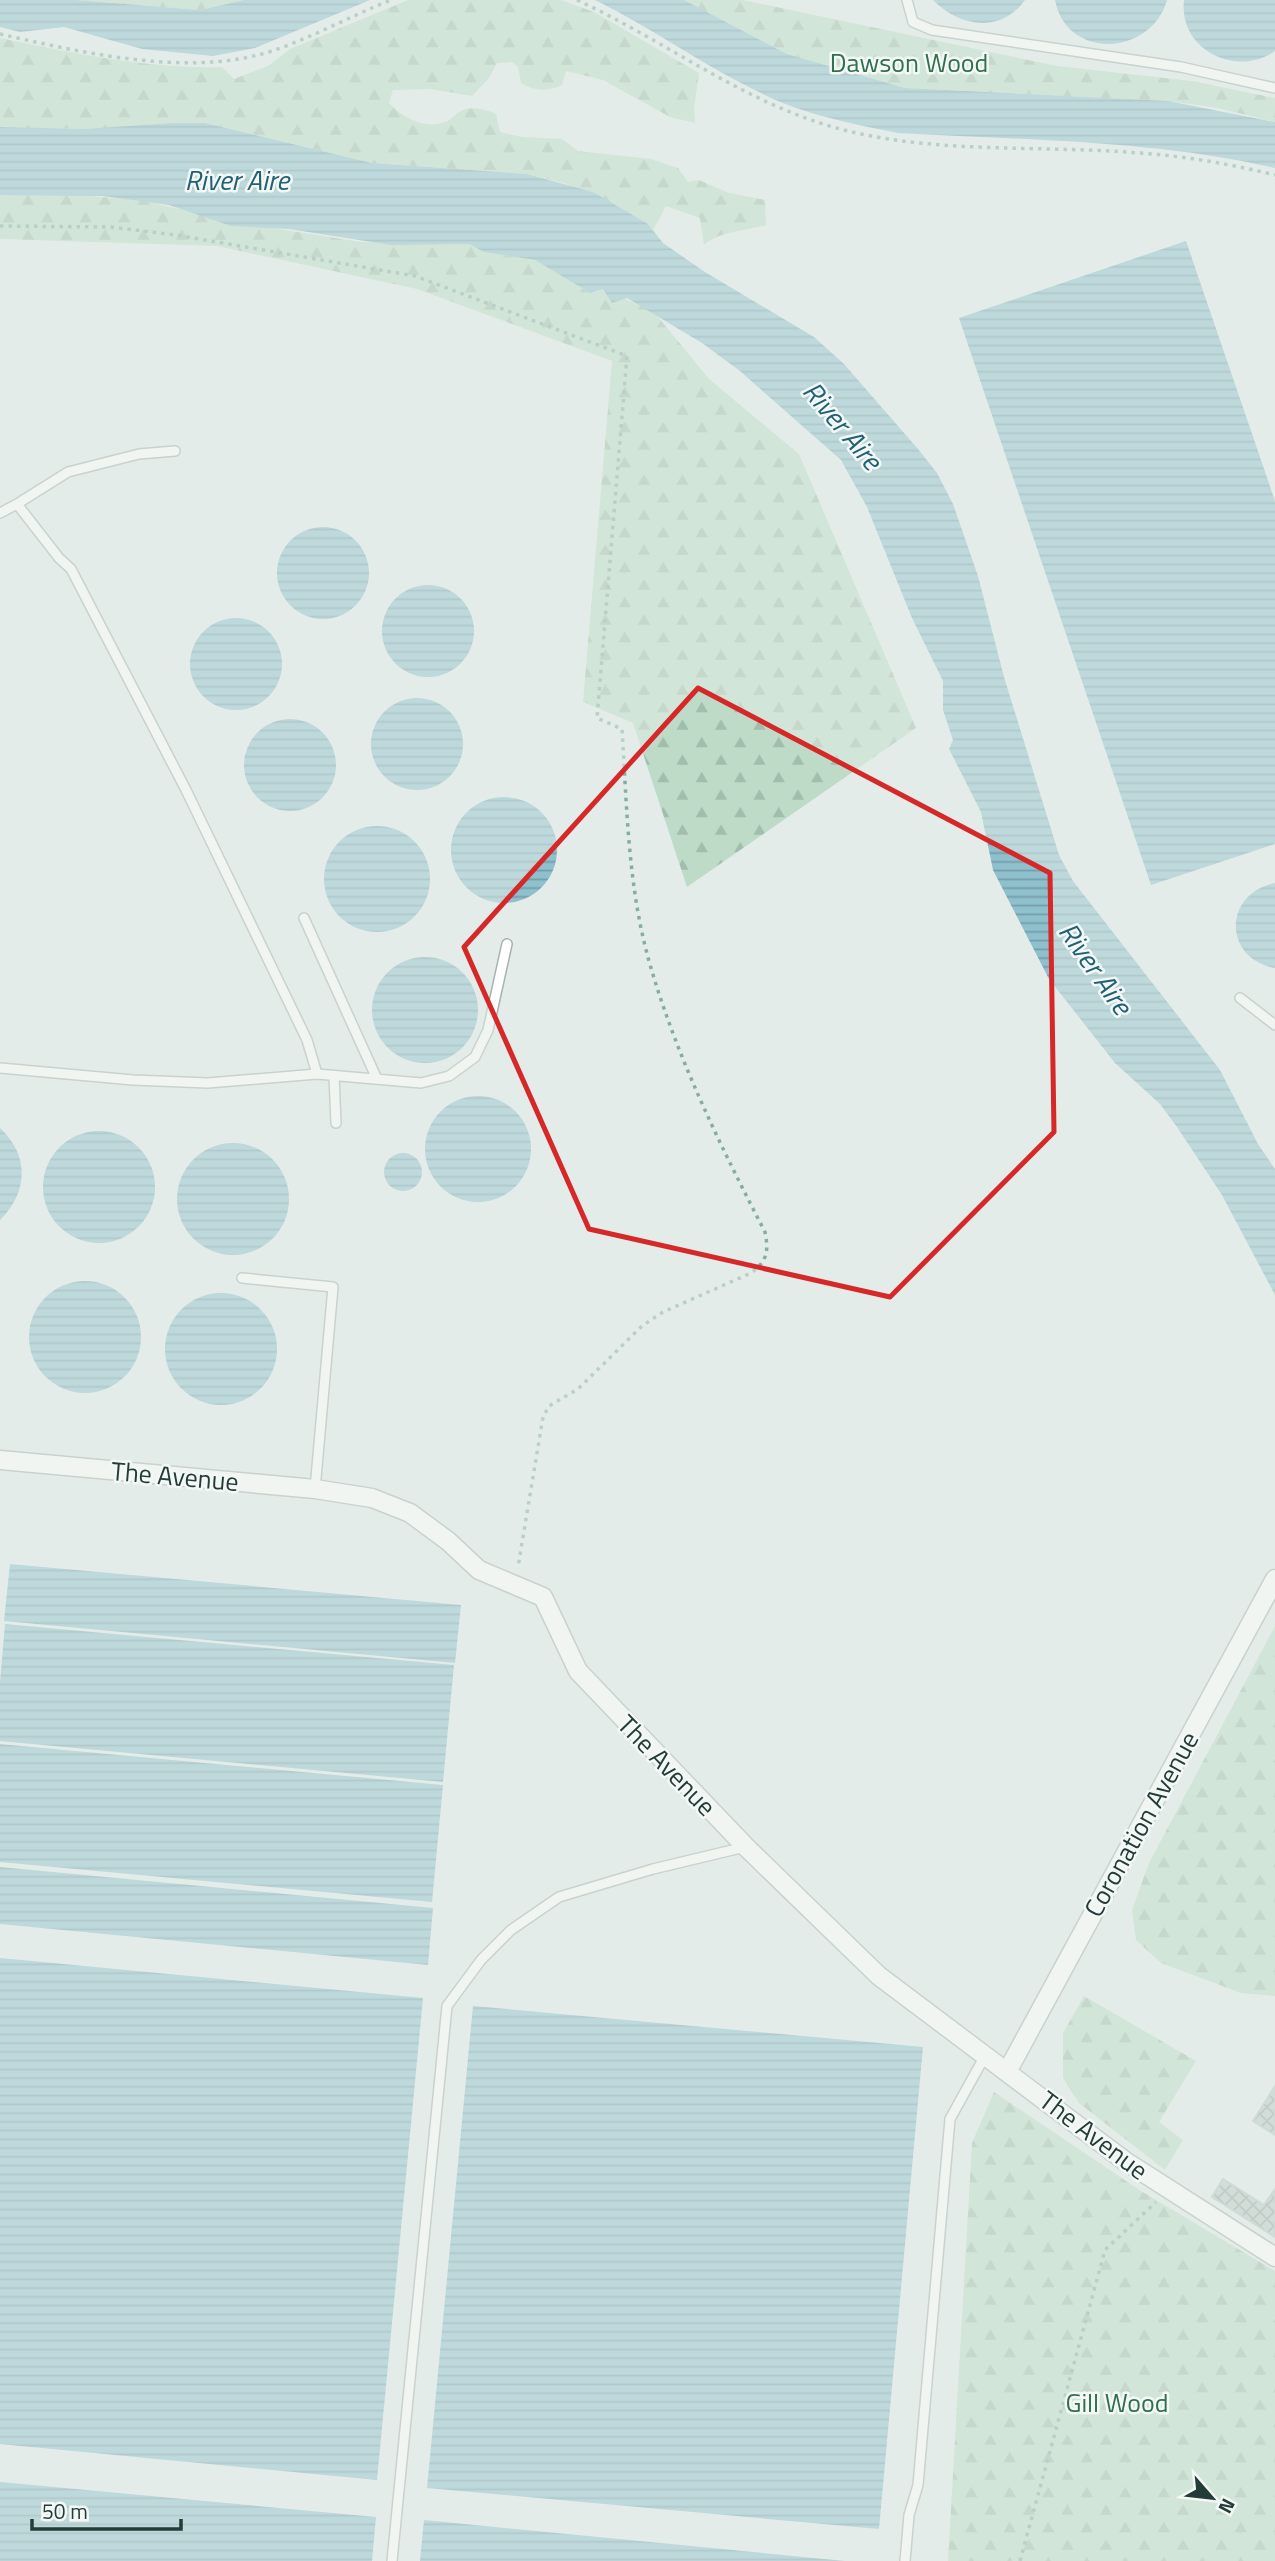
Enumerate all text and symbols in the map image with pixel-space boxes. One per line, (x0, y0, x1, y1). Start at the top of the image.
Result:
park label: Dawson Wood (830, 43, 988, 82)
water label: River Aire (185, 158, 291, 201)
water label: River Aire (793, 371, 894, 480)
water label: River Aire (1048, 913, 1145, 1025)
street label: The Avenue (110, 1451, 240, 1501)
street label: The Avenue (609, 1705, 725, 1825)
street label: Coronation Avenue (1074, 1724, 1208, 1924)
street label: The Avenue (1031, 2081, 1157, 2189)
park label: Gill Wood (1065, 2383, 1169, 2422)
north arrow (1177, 2463, 1247, 2533)
scale bar (32, 2488, 180, 2532)
text: N (1212, 2494, 1243, 2519)
text: 50 m (42, 2495, 88, 2527)

